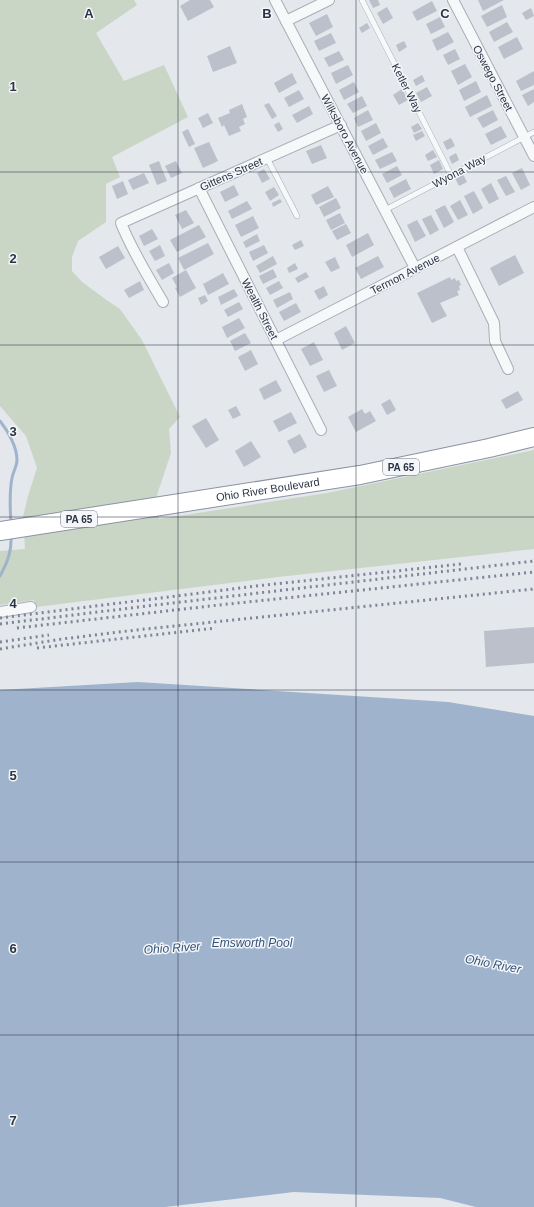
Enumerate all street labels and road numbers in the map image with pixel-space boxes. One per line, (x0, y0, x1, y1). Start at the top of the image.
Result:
street label: Oswego Street (471, 43, 515, 113)
street label: Ketler Way (390, 61, 425, 115)
street label: Wilksboro Avenue (319, 92, 371, 176)
street label: Wyona Way (430, 152, 488, 190)
street label: Gittens Street (198, 155, 264, 193)
street label: Termon Avenue (368, 251, 442, 297)
street label: Wealth Street (240, 277, 280, 341)
road number: PA 65 (383, 459, 419, 475)
street label: Ohio River Boulevard (215, 475, 320, 503)
road number: PA 65 (61, 511, 97, 527)

